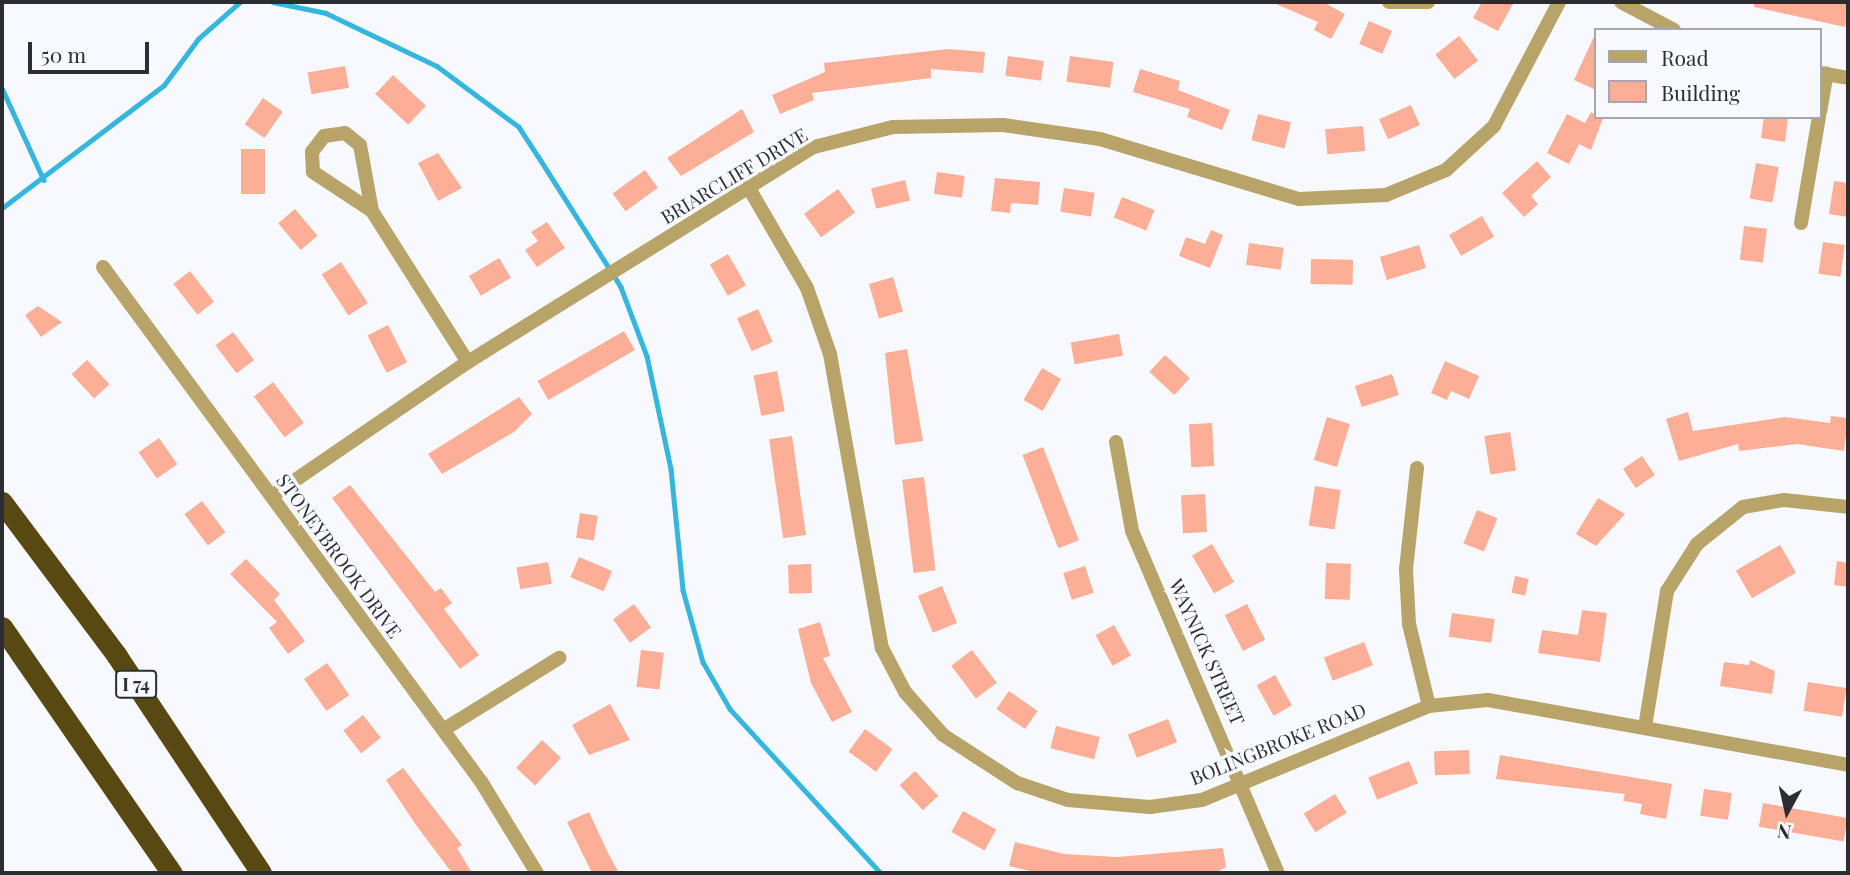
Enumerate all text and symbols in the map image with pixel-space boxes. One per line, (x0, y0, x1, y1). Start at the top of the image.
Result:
scale bar (32, 28, 152, 72)
legend (1594, 28, 1822, 119)
text: 50 m (41, 40, 86, 68)
text: Road (1661, 43, 1709, 71)
text: Building (1661, 78, 1740, 106)
street label: BRIARCLIFF DRIVE (656, 123, 812, 229)
street label: STONEYBROOK DRIVE (272, 470, 406, 642)
street label: WAYNICK STREET (1165, 575, 1249, 729)
road number: I 74 (115, 670, 157, 698)
street label: BOLINGBROKE ROAD (1187, 698, 1369, 790)
north arrow (1752, 777, 1822, 847)
text: N (1775, 819, 1793, 847)

